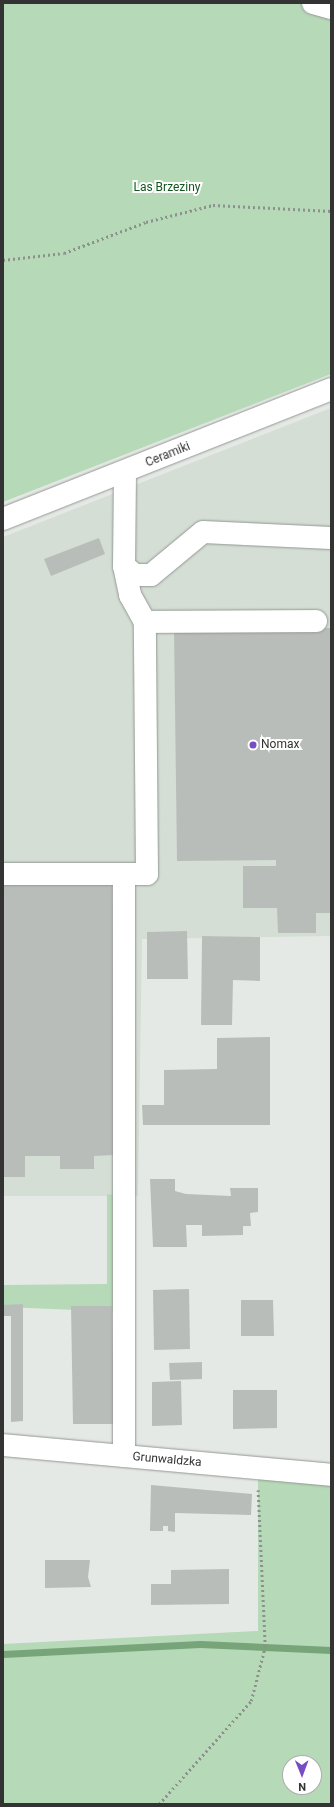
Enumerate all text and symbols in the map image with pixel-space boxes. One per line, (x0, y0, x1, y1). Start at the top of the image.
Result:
park label: Las Brzeziny (133, 181, 201, 195)
street label: Ceramiki (144, 440, 192, 470)
place label: Nomax (261, 738, 299, 752)
marker: Nomax (248, 740, 258, 750)
street label: Grunwaldzka (132, 1450, 202, 1470)
north arrow (282, 1755, 322, 1795)
text: N (298, 1780, 306, 1793)

